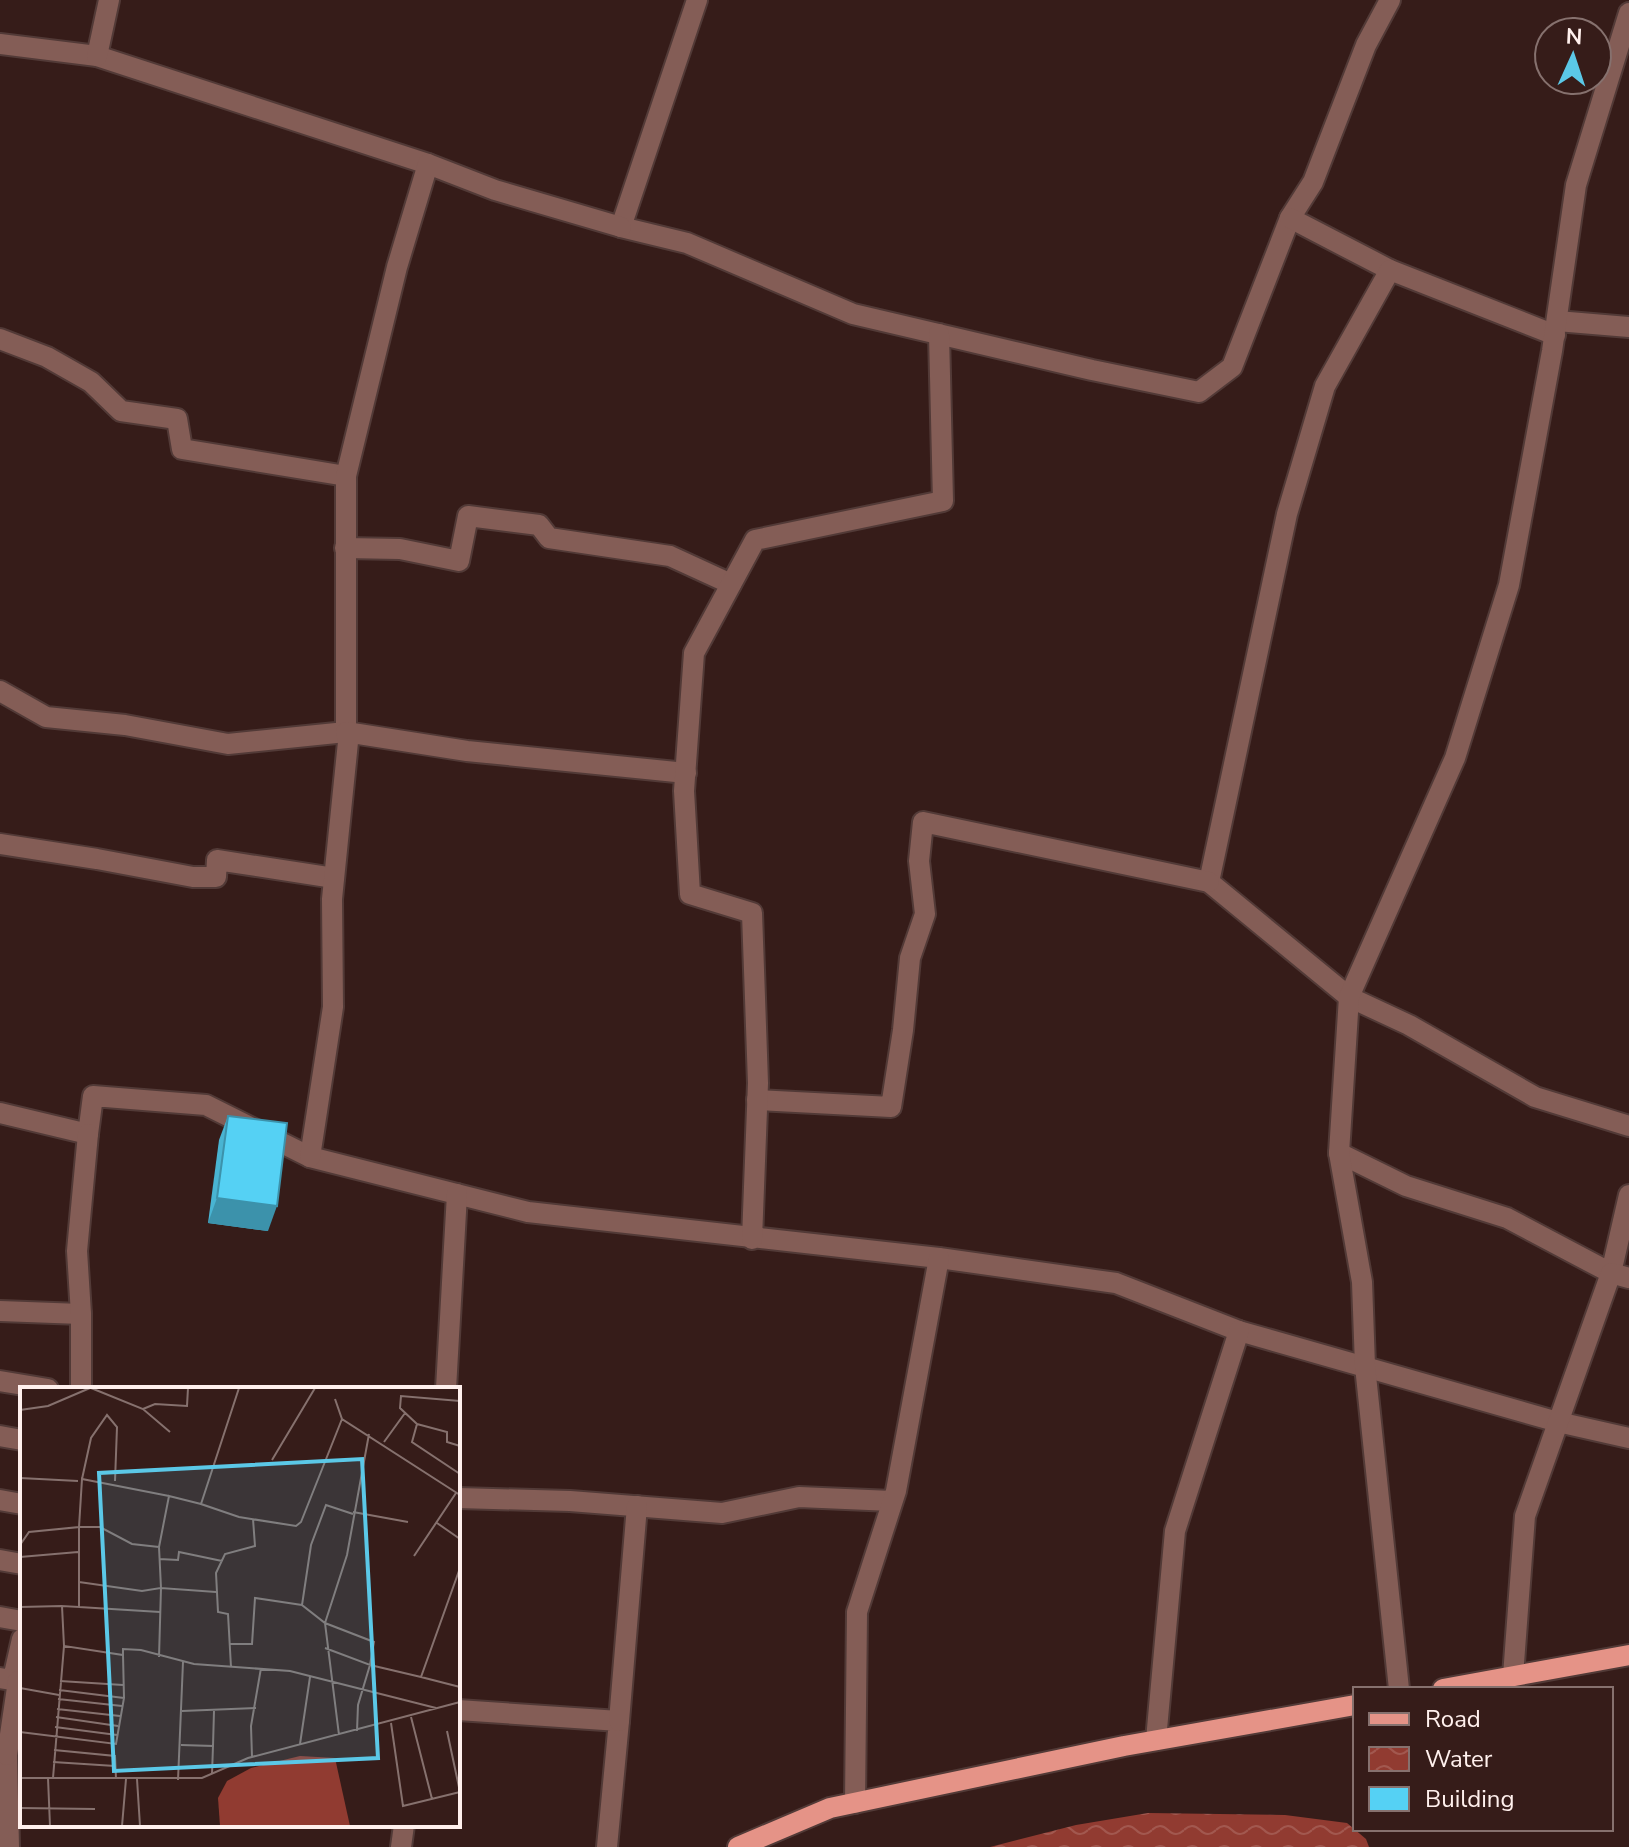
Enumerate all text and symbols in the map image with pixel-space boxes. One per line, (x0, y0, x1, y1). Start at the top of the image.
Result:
north arrow (1533, 16, 1613, 96)
text: N (1565, 22, 1583, 52)
inset map (20, 1387, 460, 1827)
legend (1353, 1687, 1613, 1831)
text: Road (1425, 1703, 1481, 1735)
text: Water (1425, 1743, 1493, 1775)
text: Building (1425, 1783, 1515, 1815)

